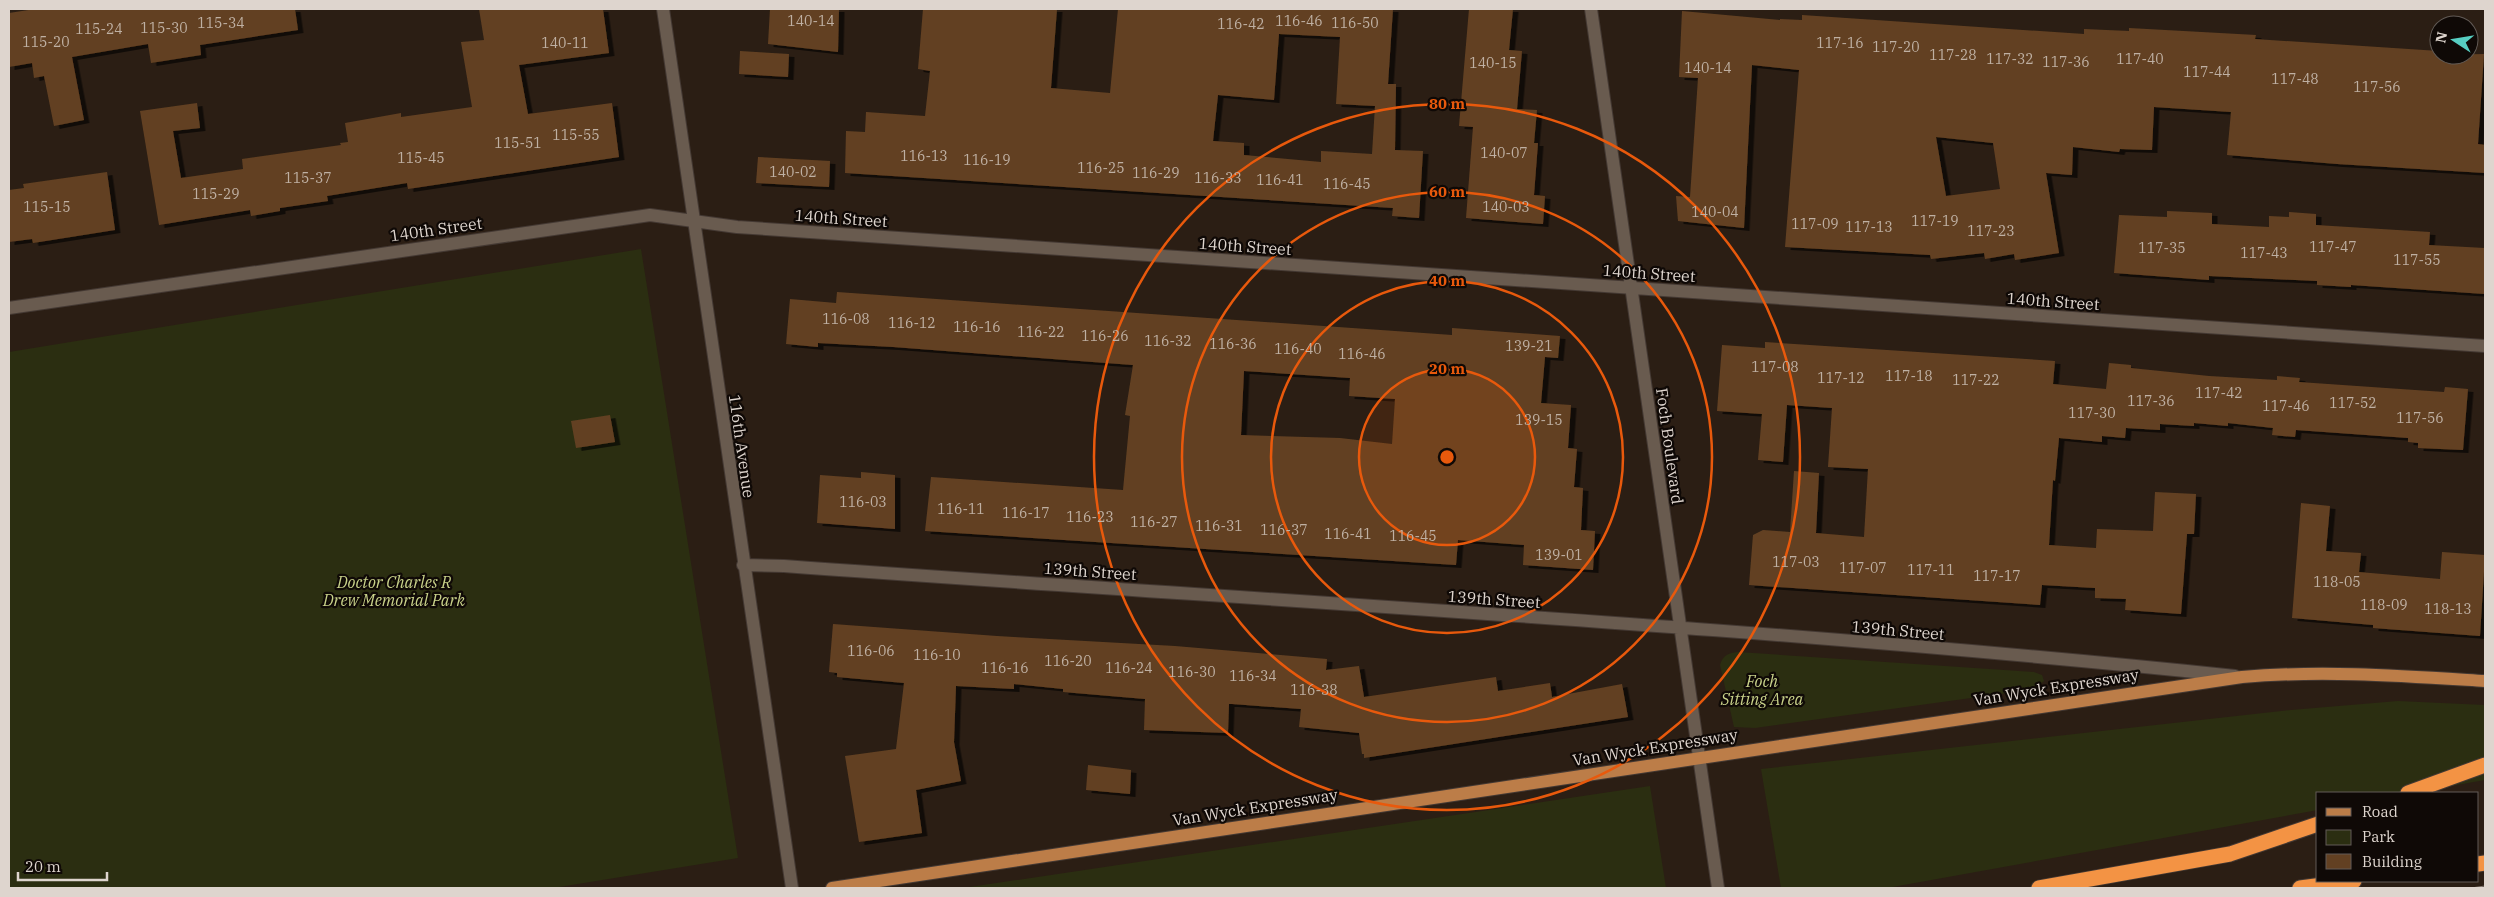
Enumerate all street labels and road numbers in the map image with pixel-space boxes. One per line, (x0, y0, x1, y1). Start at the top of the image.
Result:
street label: 140th Street (794, 205, 888, 231)
street label: 140th Street (389, 213, 484, 245)
street label: 140th Street (1198, 233, 1292, 259)
street label: 140th Street (1602, 260, 1696, 286)
street label: 140th Street (2006, 288, 2100, 314)
street label: Foch Boulevard (1652, 386, 1688, 506)
street label: 116th Avenue (725, 393, 759, 499)
street label: 139th Street (1043, 558, 1137, 584)
street label: 139th Street (1447, 586, 1541, 612)
street label: 139th Street (1851, 616, 1946, 644)
street label: Van Wyck Expressway (1972, 664, 2140, 710)
street label: Van Wyck Expressway (1571, 724, 1739, 770)
street label: Van Wyck Expressway (1171, 784, 1339, 830)

